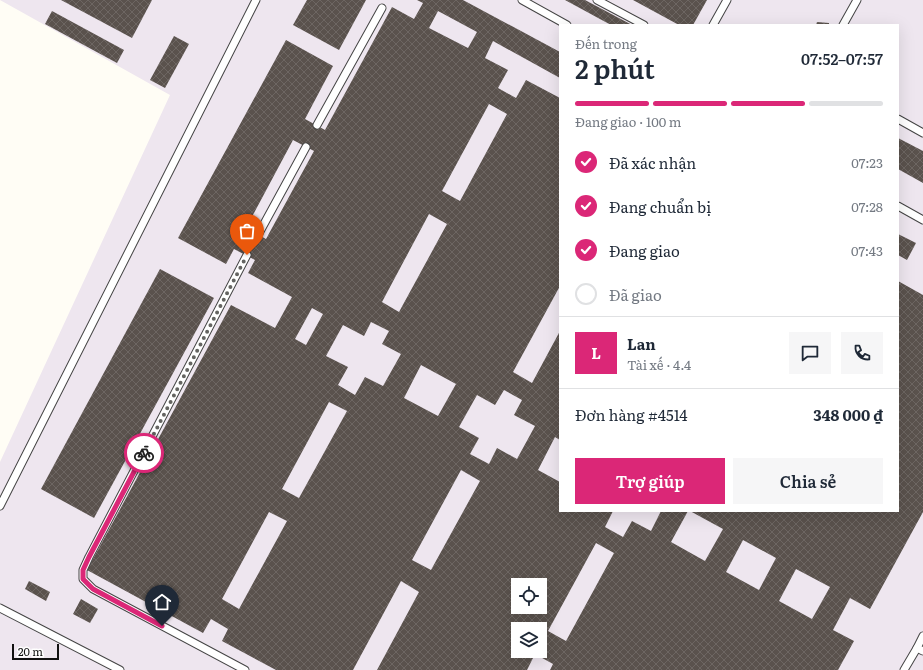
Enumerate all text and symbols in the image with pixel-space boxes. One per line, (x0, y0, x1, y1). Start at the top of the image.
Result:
text: Đến trong (575, 34, 637, 53)
text: 07:52–07:57 (801, 47, 883, 70)
text: 2 phút (575, 48, 655, 87)
text: Đang giao · 100 m (575, 112, 681, 131)
icon: check (575, 151, 597, 173)
text: Đã xác nhận (609, 151, 696, 174)
text: 07:23 (851, 153, 883, 172)
icon: check (575, 195, 597, 217)
text: Đang chuẩn bị (609, 195, 711, 218)
text: 07:28 (851, 197, 883, 216)
pin (230, 214, 264, 255)
icon: bag (236, 220, 258, 242)
icon: check (575, 239, 597, 261)
text: Đang giao (609, 239, 680, 262)
text: 07:43 (851, 241, 883, 260)
text: Đã giao (609, 283, 662, 306)
text: Lan (627, 332, 656, 355)
button: chat (789, 332, 831, 374)
button: phone (841, 332, 883, 374)
text: L (591, 341, 601, 364)
text: Tài xế · 4.4 (627, 355, 691, 374)
text: Đơn hàng #4514 (575, 403, 687, 426)
text: 348 000 ₫ (813, 403, 883, 426)
courier (124, 433, 164, 473)
icon: bike (133, 442, 155, 464)
button: Trợ giúp (575, 458, 725, 504)
button: Chia sẻ (733, 458, 883, 504)
map controls (511, 578, 547, 658)
button: locate (511, 578, 547, 614)
pin (145, 585, 179, 626)
icon: home (151, 591, 173, 613)
button: layers (511, 622, 547, 658)
scale bar (12, 642, 59, 661)
text: 20 m (18, 643, 43, 659)

